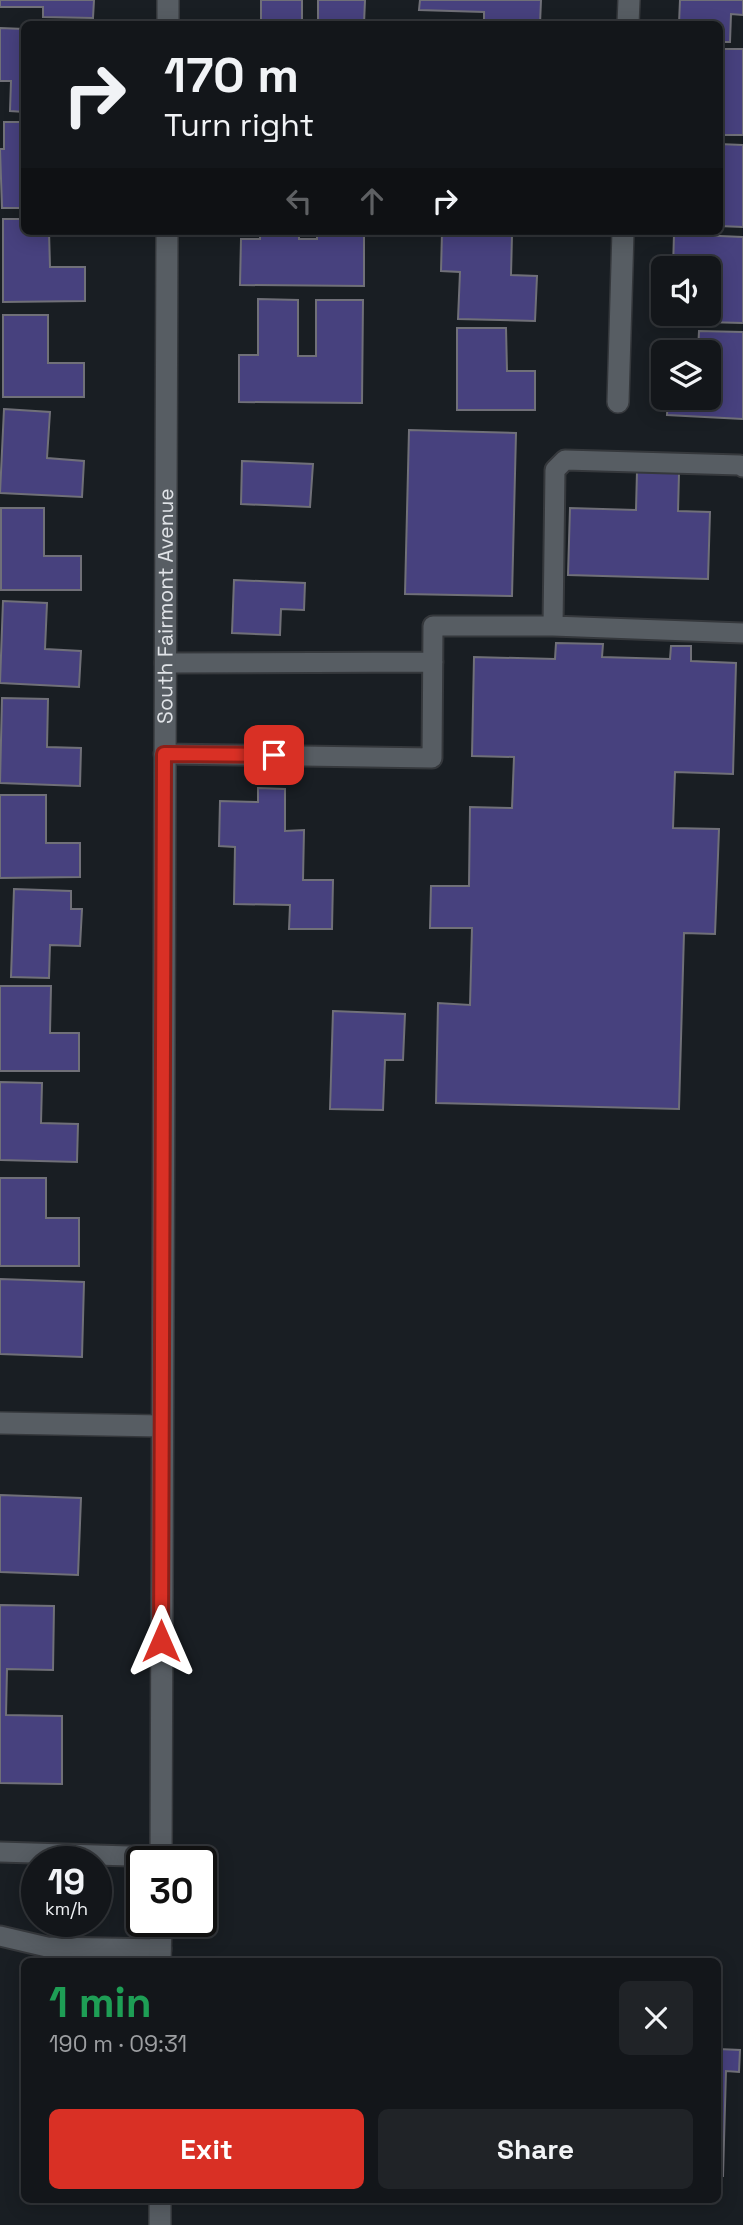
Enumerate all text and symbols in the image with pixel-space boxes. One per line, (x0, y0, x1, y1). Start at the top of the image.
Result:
text: 170 m (164, 44, 299, 106)
icon: right (49, 49, 140, 140)
text: Turn right (164, 105, 314, 145)
icon: left (280, 182, 318, 220)
icon: ahead (353, 182, 391, 220)
icon: right (426, 182, 464, 220)
map controls (651, 256, 721, 410)
button: sound (651, 256, 721, 326)
button: layers (651, 340, 721, 410)
street label: South Fairmont Avenue (151, 488, 179, 724)
pin (244, 725, 304, 785)
icon: arrive (255, 736, 293, 774)
position arrow (124, 1604, 198, 1678)
speed limit sign: 30 (126, 1846, 217, 1937)
text: 19 (48, 1860, 85, 1904)
text: km/h (45, 1897, 88, 1920)
text: 1 min (49, 1976, 152, 2029)
button: close (619, 1981, 693, 2055)
text: 190 m · 09:31 (49, 2029, 187, 2059)
button: Exit (49, 2109, 364, 2189)
button: Share (378, 2109, 693, 2189)

